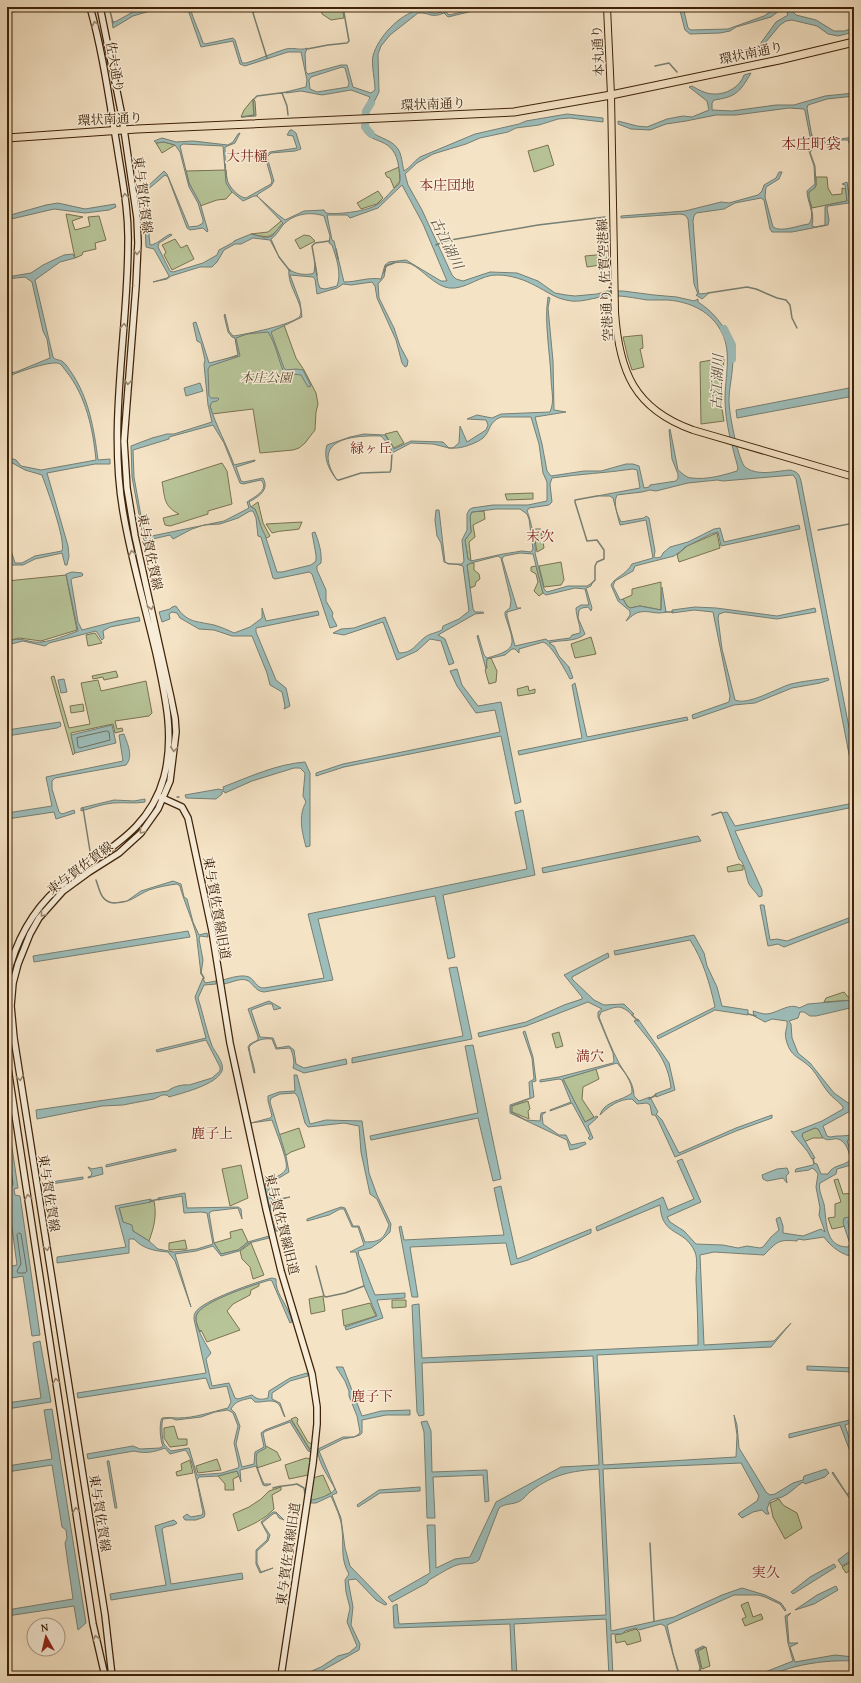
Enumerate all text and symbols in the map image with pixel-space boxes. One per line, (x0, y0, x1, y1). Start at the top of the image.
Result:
one-way arrow (91, 20, 100, 27)
street label: 本丸通り (587, 25, 609, 77)
street label: 環状南通り (717, 37, 785, 69)
street label: 佐大通り (101, 40, 129, 94)
street label: 環状南通り (400, 93, 466, 115)
street label: 環状南通り (77, 108, 143, 130)
district label: 本庄町袋 (781, 133, 841, 154)
district label: 大井樋 (226, 146, 268, 166)
street label: 東与賀佐賀線 (129, 155, 157, 235)
district label: 本庄団地 (419, 175, 475, 195)
one-way arrow (121, 193, 130, 200)
water label: 古江湖川 (426, 213, 469, 274)
street label: 空港通り, 佐賀空港線 (592, 218, 618, 342)
one-way arrow (133, 249, 142, 255)
one-way arrow (120, 323, 129, 329)
water label: 古江湖川 (706, 352, 728, 410)
park label: 本庄公園 (240, 368, 294, 387)
one-way arrow (124, 379, 133, 385)
district label: 緑ヶ丘 (350, 438, 392, 458)
street label: 東与賀佐賀線 (133, 512, 167, 592)
district label: 末次 (526, 526, 554, 546)
one-way arrow (129, 549, 137, 556)
one-way arrow (146, 603, 155, 610)
one-way arrow (170, 745, 179, 752)
one-way arrow (139, 826, 146, 833)
street label: 東与賀佐賀線 (43, 837, 117, 899)
street label: 東与賀佐賀線旧道 (199, 855, 235, 961)
one-way arrow (41, 909, 48, 916)
district label: 満穴 (576, 1046, 604, 1066)
one-way arrow (15, 1075, 24, 1081)
district label: 鹿子上 (191, 1123, 233, 1143)
street label: 東与賀佐賀線 (34, 1153, 64, 1233)
street label: 東与賀佐賀線旧道 (260, 1171, 304, 1277)
one-way arrow (24, 1194, 33, 1200)
one-way arrow (42, 1245, 51, 1251)
one-way arrow (52, 1378, 61, 1384)
district label: 鹿子下 (351, 1386, 393, 1406)
street label: 東与賀佐賀線 (85, 1473, 115, 1553)
street label: 東与賀佐賀線旧道 (271, 1501, 305, 1607)
one-way arrow (72, 1506, 81, 1513)
district label: 実久 (752, 1562, 780, 1582)
north arrow (26, 1617, 66, 1657)
text: N (40, 1619, 50, 1636)
one-way arrow (93, 1635, 101, 1641)

